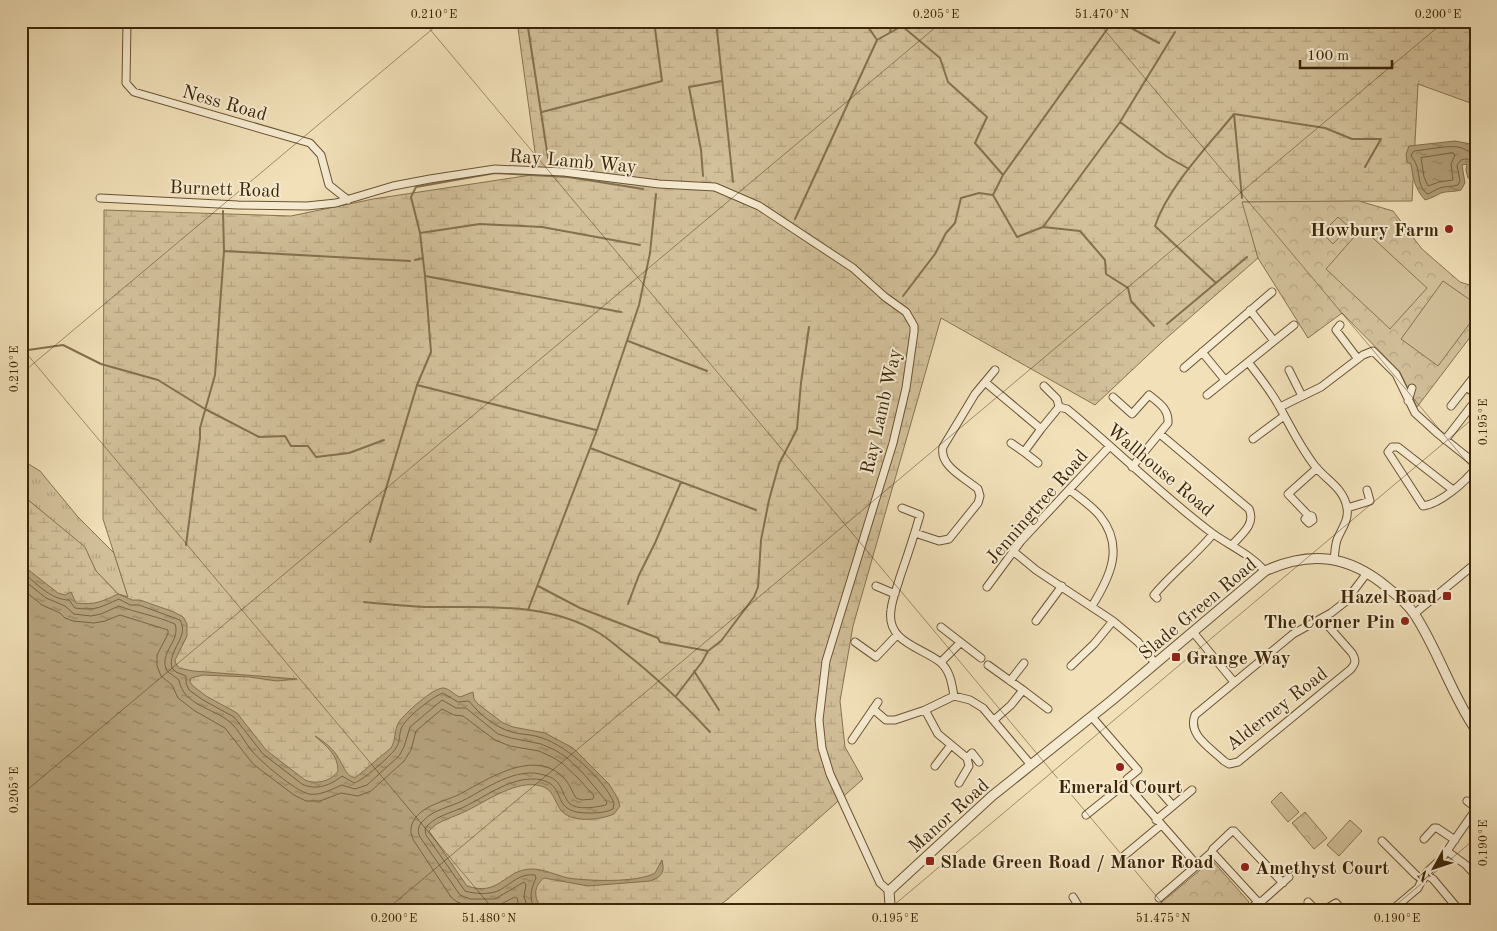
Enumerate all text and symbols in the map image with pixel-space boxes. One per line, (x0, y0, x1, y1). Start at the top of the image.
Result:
text: 0.205°E (913, 8, 959, 21)
text: 51.470°N (1075, 8, 1129, 21)
text: 0.210°E (411, 9, 457, 21)
text: 0.200°E (1415, 9, 1461, 21)
scale bar (1300, 38, 1392, 70)
text: 100 m (1307, 49, 1349, 64)
street label: Ness Road (180, 83, 269, 126)
street label: Ray Lamb Way (508, 147, 637, 178)
street label: Burnett Road (169, 179, 281, 202)
place label: Howbury Farm (1310, 222, 1439, 241)
marker: Howbury Farm (1443, 223, 1455, 235)
text: 0.210°E (9, 346, 21, 392)
street label: Ray Lamb Way (859, 347, 906, 476)
text: 0.195°E (1477, 399, 1490, 445)
street label: Wallhouse Road (1102, 421, 1216, 521)
street label: Jenningtree Road (983, 447, 1093, 568)
street label: Slade Green Road (1136, 555, 1261, 664)
place label: Hazel Road (1339, 589, 1437, 608)
marker: Hazel Road (1441, 590, 1453, 602)
place label: The Corner Pin (1263, 614, 1395, 633)
marker: The Corner Pin (1399, 615, 1411, 627)
place label: Grange Way (1186, 650, 1291, 669)
marker: Grange Way (1170, 651, 1182, 663)
street label: Alderney Road (1223, 665, 1332, 755)
marker: Emerald Court (1114, 761, 1126, 773)
text: 0.205°E (8, 767, 21, 813)
street label: Manor Road (906, 776, 993, 858)
place label: Emerald Court (1058, 779, 1182, 798)
text: 0.190°E (1478, 820, 1490, 866)
north arrow (1410, 844, 1460, 894)
place label: Slade Green Road / Manor Road (940, 854, 1214, 873)
marker: Slade Green Road / Manor Road (924, 855, 936, 867)
place label: Amethyst Court (1255, 860, 1389, 879)
marker: Amethyst Court (1239, 861, 1251, 873)
text: N (1416, 867, 1434, 884)
text: 51.480°N (462, 912, 516, 925)
text: 0.195°E (872, 912, 918, 925)
text: 51.475°N (1136, 912, 1190, 925)
text: 0.200°E (371, 913, 417, 925)
text: 0.190°E (1374, 913, 1420, 925)

